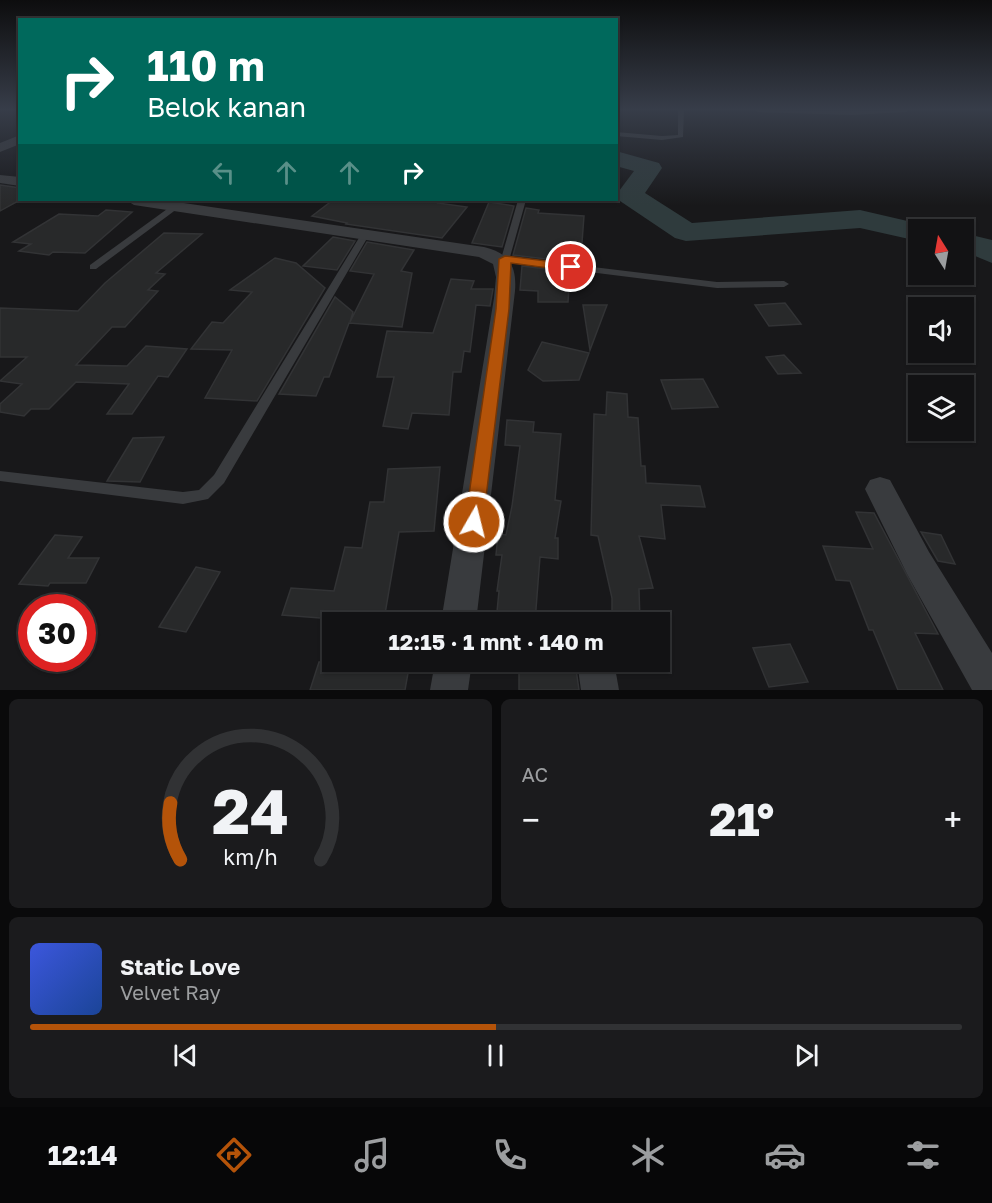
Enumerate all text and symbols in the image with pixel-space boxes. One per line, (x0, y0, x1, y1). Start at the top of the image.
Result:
text: 110 m (147, 40, 265, 90)
icon: right (48, 42, 126, 120)
text: Belok kanan (147, 91, 306, 123)
icon: left (207, 156, 240, 189)
icon: ahead (270, 156, 303, 189)
icon: ahead (333, 156, 366, 189)
icon: right (396, 156, 429, 189)
north arrow (908, 219, 974, 285)
map controls (908, 219, 974, 441)
pin (545, 241, 596, 292)
icon: arrive (554, 250, 587, 283)
button: sound (908, 297, 974, 363)
button: layers (908, 375, 974, 441)
position arrow (442, 490, 506, 554)
speed limit sign: 30 (18, 594, 96, 672)
text: 12:15 · 1 mnt · 140 m (389, 628, 603, 655)
text: AC (522, 762, 548, 786)
text: 24 (212, 773, 289, 848)
text: 21° (709, 792, 774, 846)
text: − (522, 800, 540, 839)
text: + (944, 800, 962, 839)
text: km/h (223, 845, 278, 871)
text: Static Love (120, 953, 240, 980)
text: Velvet Ray (120, 980, 221, 1004)
icon: previous (169, 1039, 202, 1072)
icon: pause (479, 1039, 512, 1072)
icon: next (790, 1039, 823, 1072)
icon: directions (213, 1134, 255, 1176)
icon: music (351, 1134, 393, 1176)
icon: phone (489, 1134, 531, 1176)
icon: climate (627, 1134, 669, 1176)
icon: car (764, 1134, 806, 1176)
icon: filters (902, 1134, 944, 1176)
text: 12:14 (48, 1139, 118, 1171)

